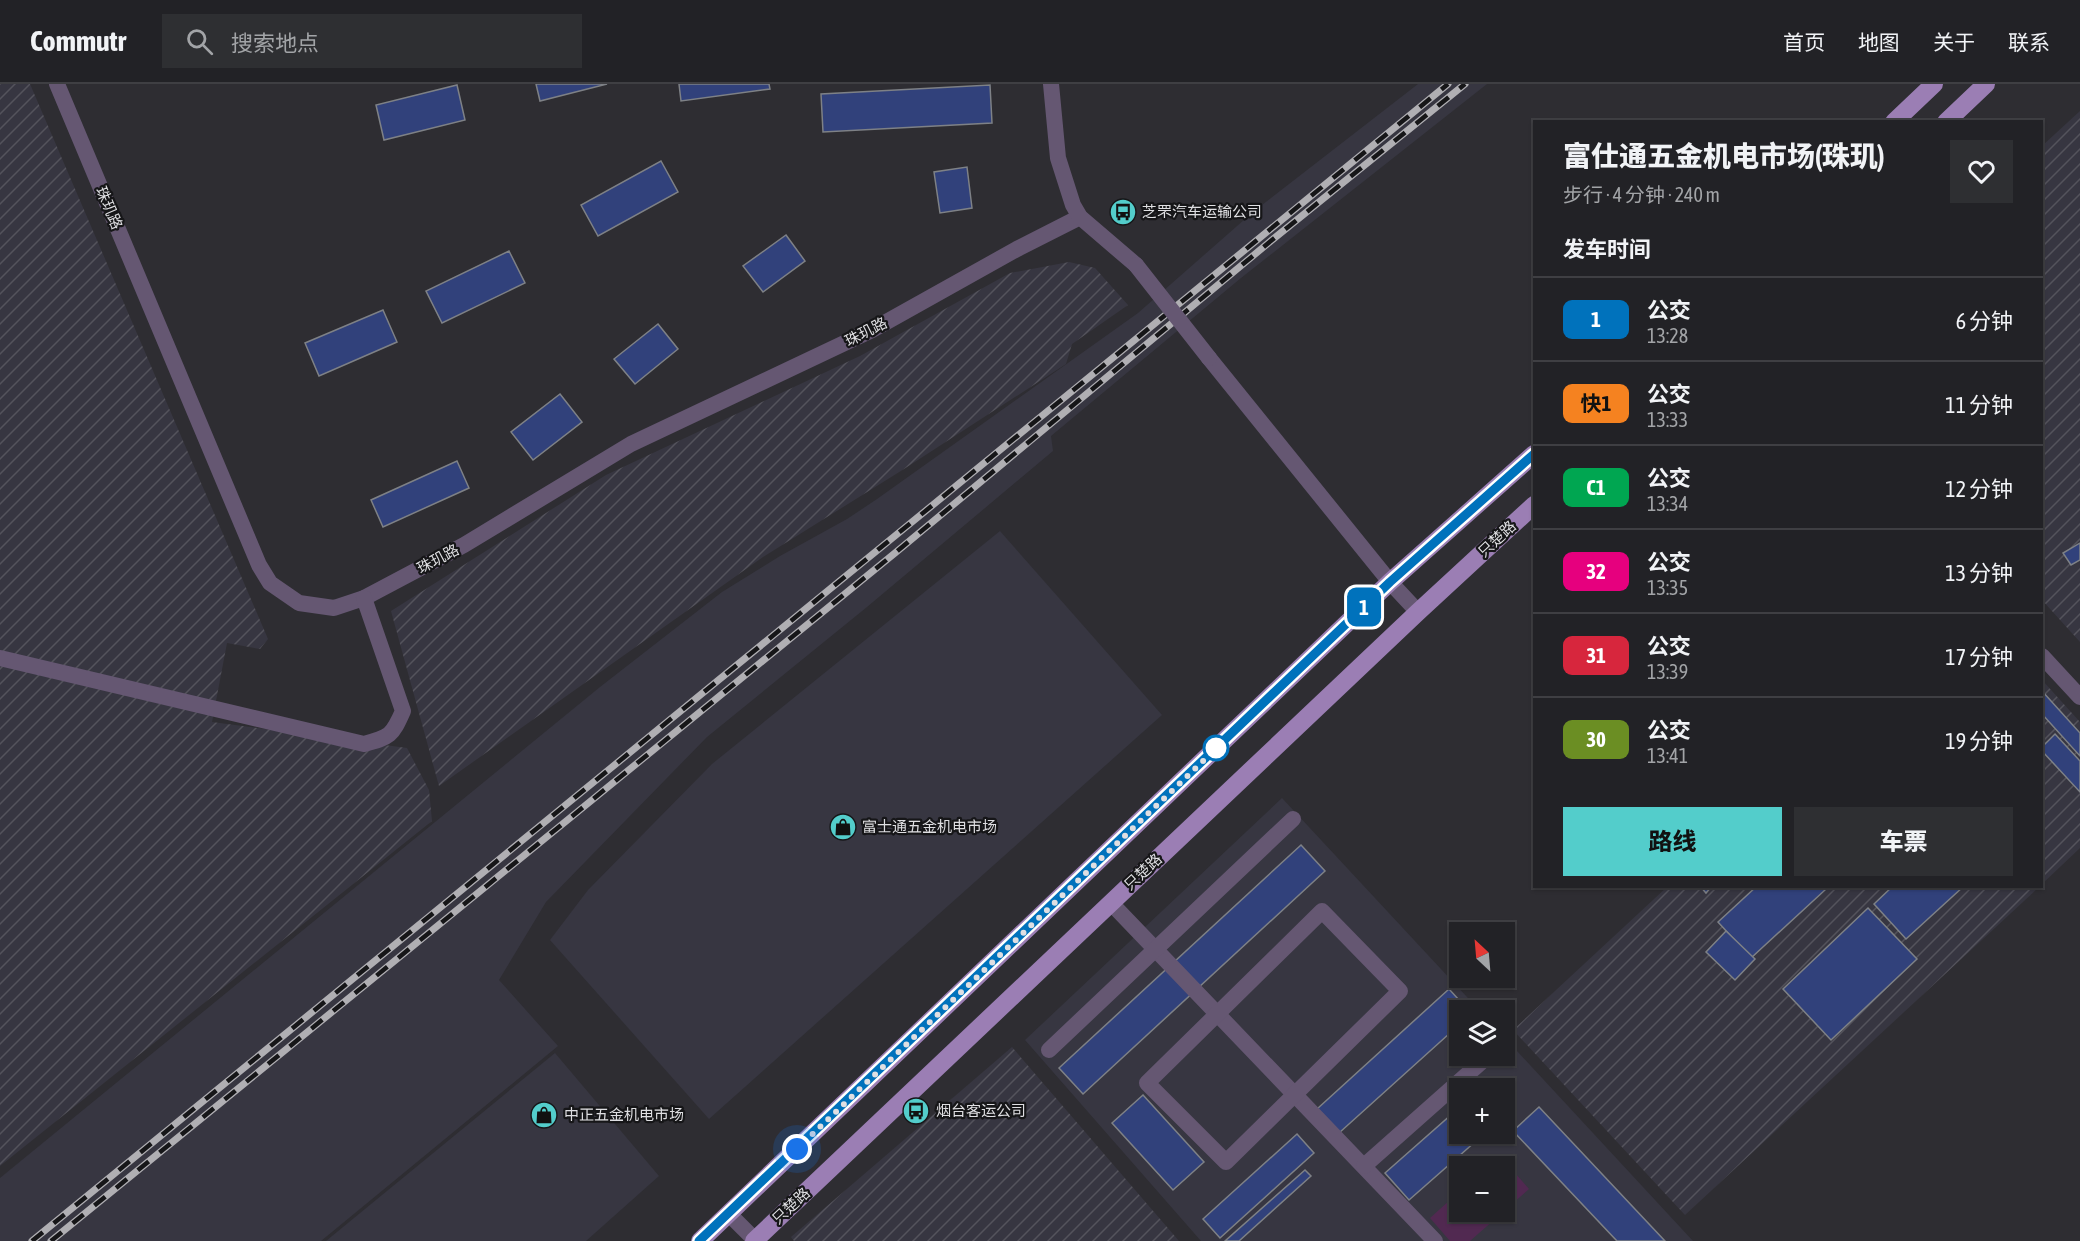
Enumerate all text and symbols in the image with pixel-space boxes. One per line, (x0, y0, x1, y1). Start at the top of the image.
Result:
search box (162, 14, 582, 68)
text: Commutr (30, 25, 126, 57)
icon: search (183, 25, 216, 58)
text: 搜索地点 (231, 30, 319, 56)
text: 首页 (1783, 30, 1825, 54)
text: 地图 (1858, 30, 1900, 54)
text: 关于 (1933, 30, 1975, 54)
text: 联系 (2008, 30, 2050, 54)
text: 富仕通五金机电市场(珠玑) (1563, 140, 1884, 172)
button: heart (1950, 140, 2013, 203)
text: 步行 · 4 分钟 · 240 m (1563, 183, 1720, 206)
street label: 珠玑路 (93, 184, 126, 232)
bus stop icon: 芝罘汽车运输公司 (1108, 197, 1138, 227)
place label: 芝罘汽车运输公司 (1142, 203, 1262, 220)
text: 发车时间 (1563, 236, 1651, 262)
text: 公交 (1647, 297, 1691, 323)
text: 1 (1591, 307, 1601, 331)
text: 6 分钟 (1956, 308, 2013, 334)
street label: 珠玑路 (842, 314, 890, 349)
text: 13:28 (1647, 324, 1688, 347)
text: 公交 (1647, 381, 1691, 407)
text: 快1 (1581, 391, 1611, 415)
text: 11 分钟 (1945, 392, 2013, 418)
text: 13:33 (1647, 408, 1688, 431)
text: 公交 (1647, 465, 1691, 491)
text: C1 (1586, 475, 1606, 499)
text: 12 分钟 (1945, 476, 2013, 502)
text: 13:34 (1647, 492, 1688, 515)
street label: 只楚路 (1474, 517, 1519, 560)
street label: 珠玑路 (414, 540, 462, 577)
text: 公交 (1647, 549, 1691, 575)
text: 32 (1586, 559, 1606, 583)
text: 13 分钟 (1945, 560, 2013, 586)
text: 13:35 (1647, 576, 1688, 599)
line badge: 1 (1344, 588, 1384, 626)
text: 1 (1359, 595, 1369, 619)
text: 公交 (1647, 633, 1691, 659)
text: 31 (1586, 643, 1606, 667)
text: 17 分钟 (1945, 644, 2013, 670)
text: 13:39 (1647, 660, 1688, 683)
text: 公交 (1647, 717, 1691, 743)
text: 30 (1586, 727, 1606, 751)
text: 19 分钟 (1945, 728, 2013, 754)
unlabelled marker (1203, 735, 1229, 761)
text: 13:41 (1647, 744, 1688, 767)
button: 路线 (1563, 807, 1782, 876)
button: 车票 (1794, 807, 2013, 876)
shop icon: 富士通五金机电市场 (828, 812, 858, 842)
place label: 富士通五金机电市场 (862, 818, 997, 835)
street label: 只楚路 (1120, 850, 1165, 893)
north arrow (1449, 922, 1515, 988)
map controls (1449, 922, 1515, 1222)
button: layers (1449, 1000, 1515, 1066)
button: + (1449, 1078, 1515, 1144)
bus stop icon: 烟台客运公司 (901, 1096, 931, 1126)
shop icon: 中正五金机电市场 (529, 1100, 559, 1130)
place label: 烟台客运公司 (936, 1102, 1026, 1119)
place label: 中正五金机电市场 (564, 1106, 684, 1123)
your location (782, 1134, 812, 1164)
button: − (1449, 1156, 1515, 1222)
street label: 只楚路 (768, 1184, 813, 1227)

